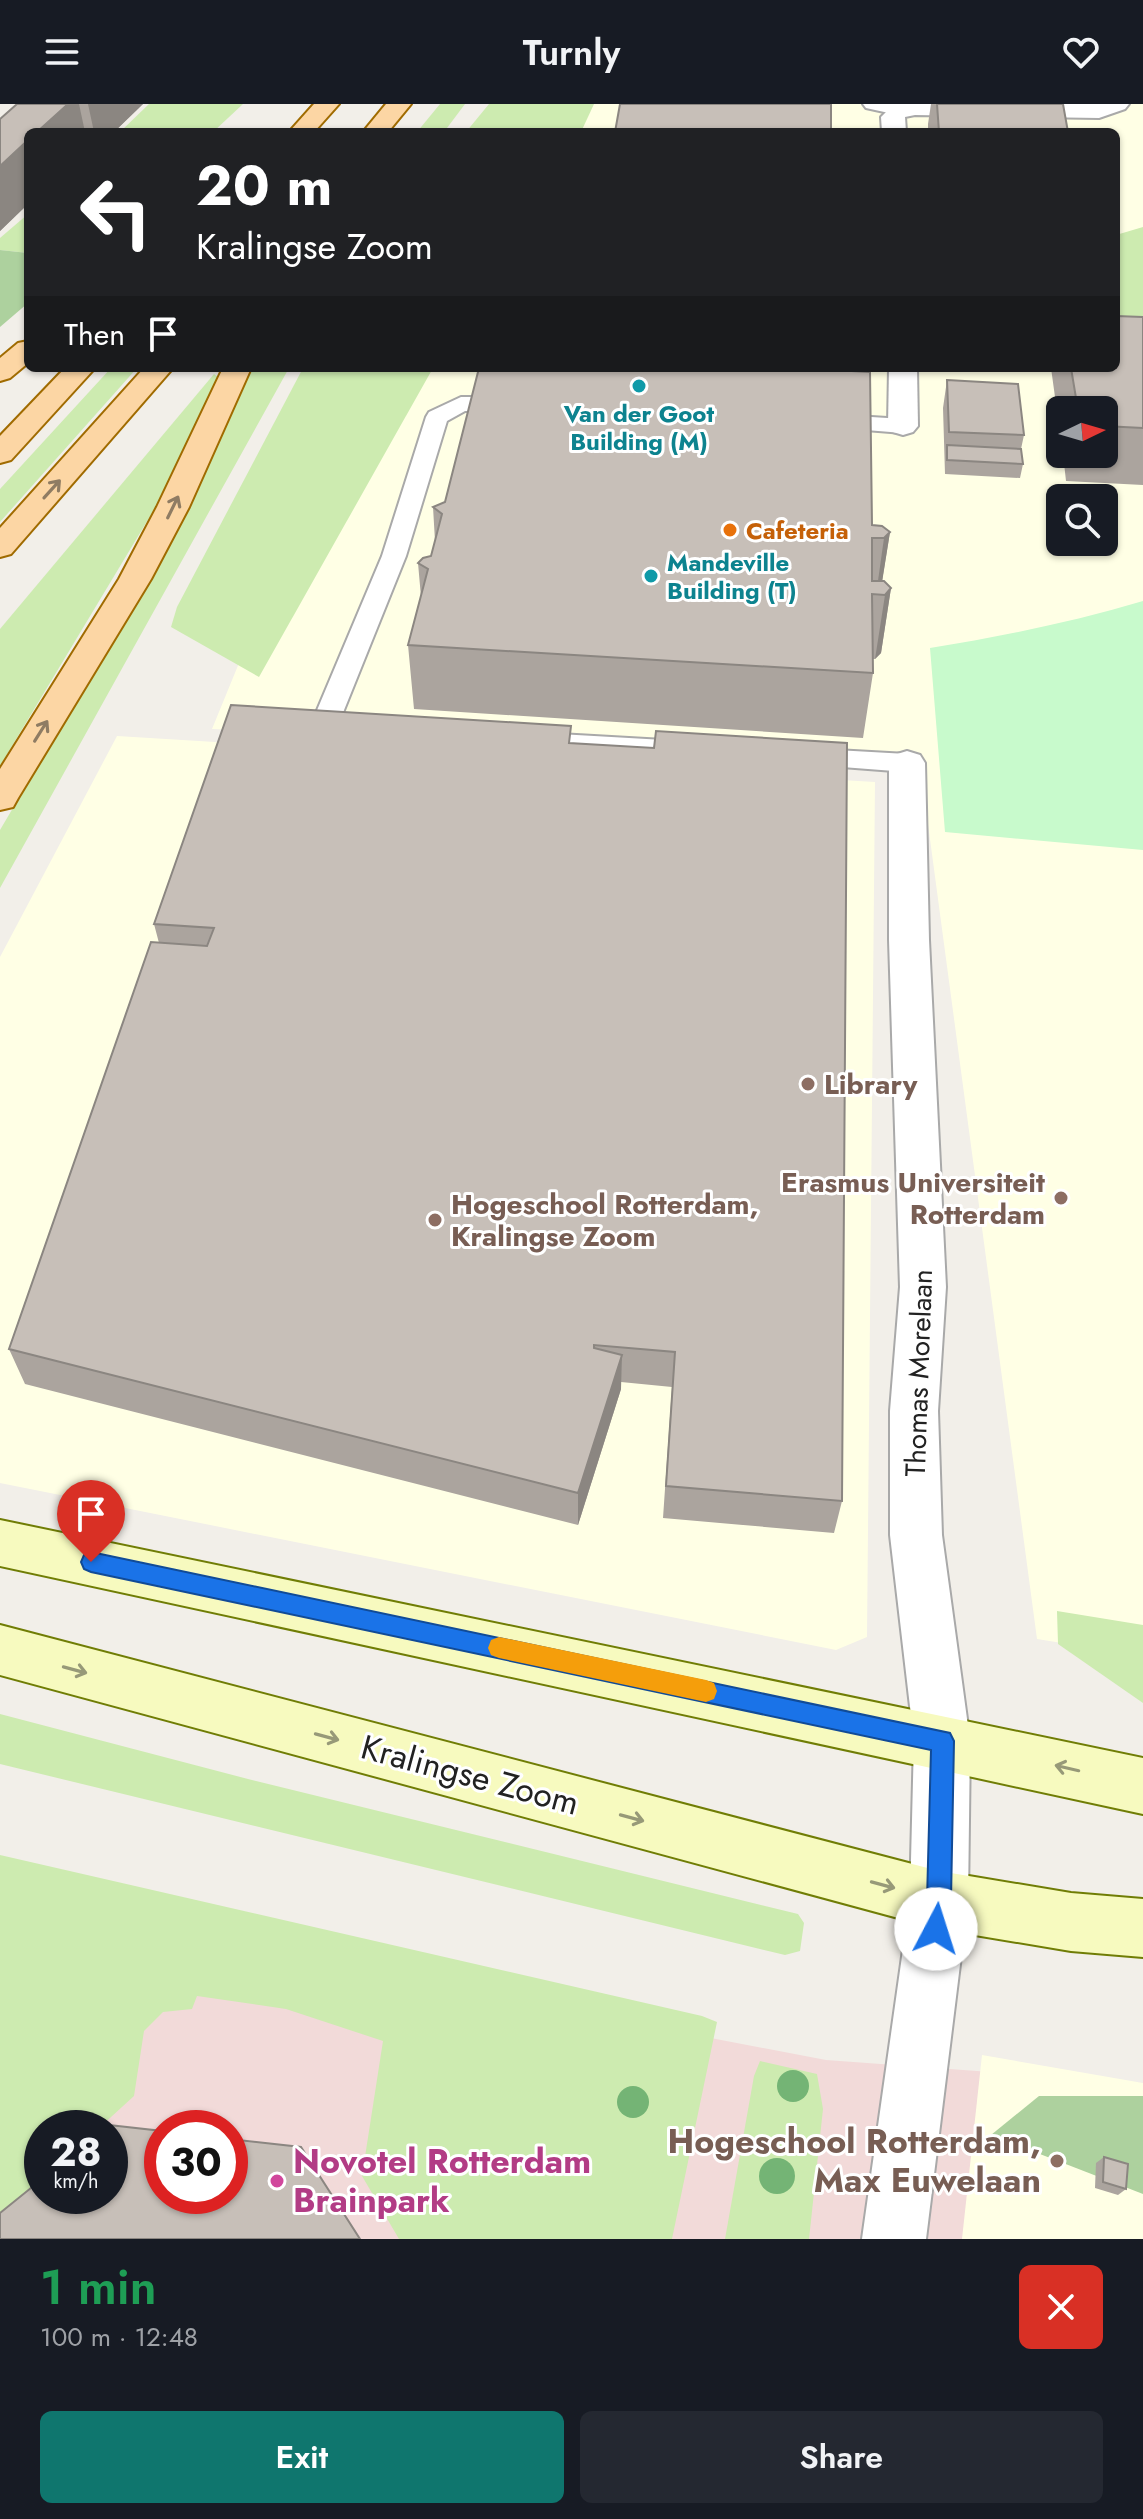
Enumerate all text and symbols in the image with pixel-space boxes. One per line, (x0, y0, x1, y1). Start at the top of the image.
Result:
text: Turnly (523, 26, 620, 78)
icon: menu (40, 30, 84, 74)
icon: heart (1059, 30, 1103, 74)
text: 20 m (196, 145, 333, 226)
icon: left (64, 160, 168, 264)
text: Kralingse Zoom (196, 220, 433, 272)
icon: arrive (141, 312, 185, 356)
text: Then (64, 313, 125, 356)
marker: Van der Goot Building (M) (630, 377, 648, 395)
place label: Van der Goot Building (M) (563, 396, 715, 459)
north arrow (1046, 396, 1118, 468)
map controls (1046, 396, 1118, 556)
one-way arrow (43, 479, 61, 499)
button: search (1046, 484, 1118, 556)
one-way arrow (165, 496, 181, 520)
place label: Cafeteria (746, 513, 849, 548)
marker: Cafeteria (721, 521, 739, 539)
place label: Mandeville Building (T) (667, 545, 797, 608)
marker: Mandeville Building (T) (642, 567, 660, 585)
one-way arrow (33, 720, 49, 743)
place label: Library (824, 1064, 918, 1105)
marker: Library (799, 1075, 817, 1093)
place label: Erasmus Universiteit Rotterdam (781, 1162, 1045, 1235)
place label: Hogeschool Rotterdam, Kralingse Zoom (451, 1184, 759, 1257)
marker: Erasmus Universiteit Rotterdam (1052, 1189, 1070, 1207)
marker: Hogeschool Rotterdam, Kralingse Zoom (426, 1211, 444, 1229)
street label: Thomas Morelaan (895, 1269, 943, 1477)
pin (57, 1480, 125, 1562)
icon: arrive (69, 1492, 113, 1536)
one-way arrow (62, 1663, 88, 1678)
street label: Kralingse Zoom (356, 1722, 584, 1828)
one-way arrow (313, 1730, 339, 1745)
one-way arrow (1055, 1759, 1080, 1774)
one-way arrow (618, 1811, 644, 1826)
one-way arrow (870, 1878, 896, 1893)
position arrow (894, 1887, 978, 1971)
speed limit sign: 30 (144, 2110, 248, 2214)
place label: Hogeschool Rotterdam, Max Euwelaan (668, 2117, 1041, 2205)
text: 28 (50, 2123, 102, 2181)
place label: Novotel Rotterdam Brainpark (293, 2137, 591, 2225)
marker: Hogeschool Rotterdam, Max Euwelaan (1048, 2152, 1066, 2170)
text: km/h (53, 2167, 99, 2196)
marker: Novotel Rotterdam Brainpark (268, 2172, 286, 2190)
text: 1 min (40, 2253, 157, 2322)
button: close (1019, 2265, 1103, 2349)
text: 100 m · 12:48 (40, 2318, 198, 2356)
button: Exit (40, 2411, 564, 2503)
button: Share (580, 2411, 1103, 2503)

